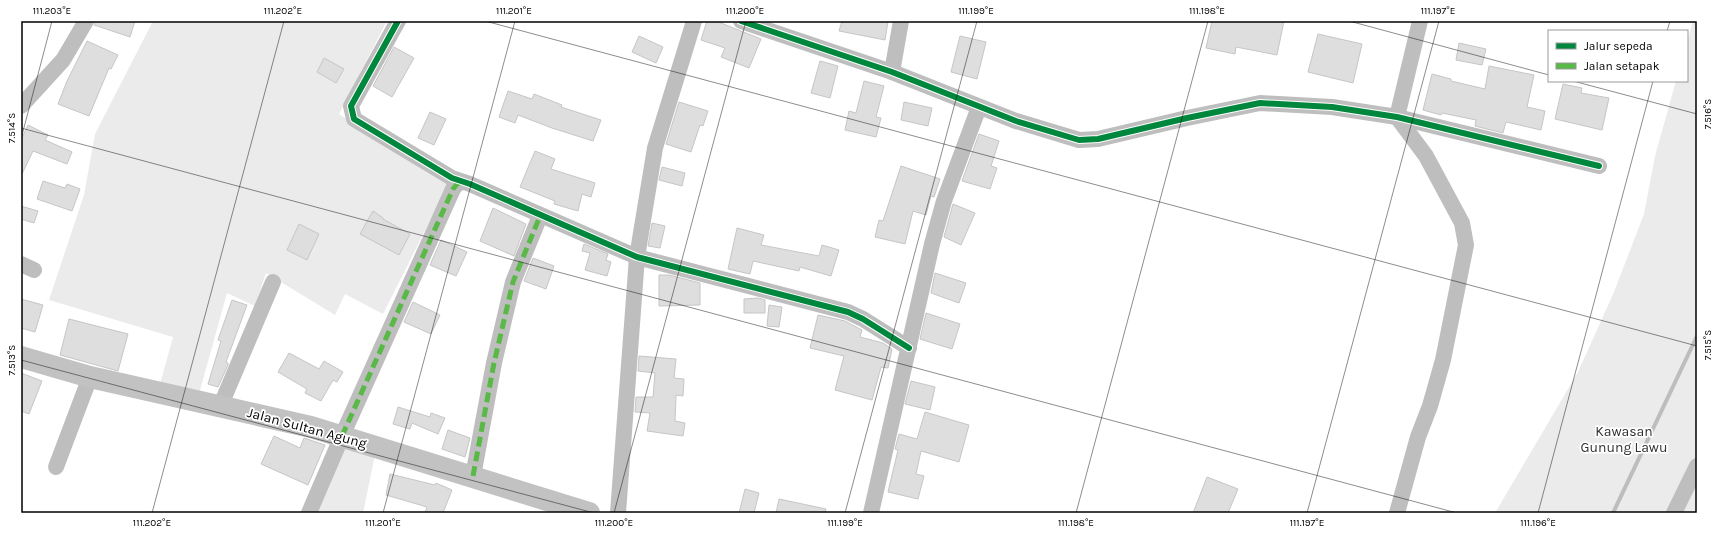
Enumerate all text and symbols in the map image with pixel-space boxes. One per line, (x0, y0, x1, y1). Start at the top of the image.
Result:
text: 111.203°E (33, 5, 71, 17)
text: 111.202°E (264, 5, 302, 17)
text: 111.201°E (496, 5, 532, 17)
text: 111.200°E (726, 5, 764, 17)
text: 111.199°E (958, 5, 994, 17)
text: 111.198°E (1189, 5, 1225, 17)
text: 111.197°E (1421, 5, 1455, 17)
legend (1548, 30, 1688, 82)
text: Jalur sepeda (1584, 39, 1653, 53)
text: Jalan setapak (1584, 59, 1660, 73)
text: 7.516°S (1702, 99, 1714, 129)
text: 7.514°S (6, 113, 18, 143)
text: 7.515°S (1702, 330, 1714, 360)
text: 7.513°S (6, 345, 18, 375)
street label: Jalan Sultan Agung (245, 404, 369, 452)
park label: Kawasan Gunung Lawu (1581, 423, 1667, 456)
text: 111.202°E (133, 517, 171, 529)
text: 111.201°E (365, 517, 401, 529)
text: 111.200°E (595, 517, 633, 529)
text: 111.199°E (827, 517, 863, 529)
text: 111.198°E (1058, 517, 1094, 529)
text: 111.197°E (1290, 517, 1324, 529)
text: 111.196°E (1520, 517, 1556, 529)

